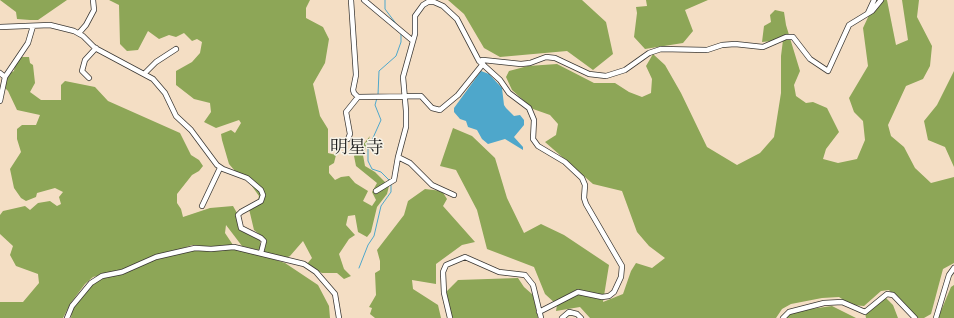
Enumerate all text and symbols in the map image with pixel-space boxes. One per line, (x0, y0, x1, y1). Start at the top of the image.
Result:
district label: 明星寺 (330, 138, 384, 160)

